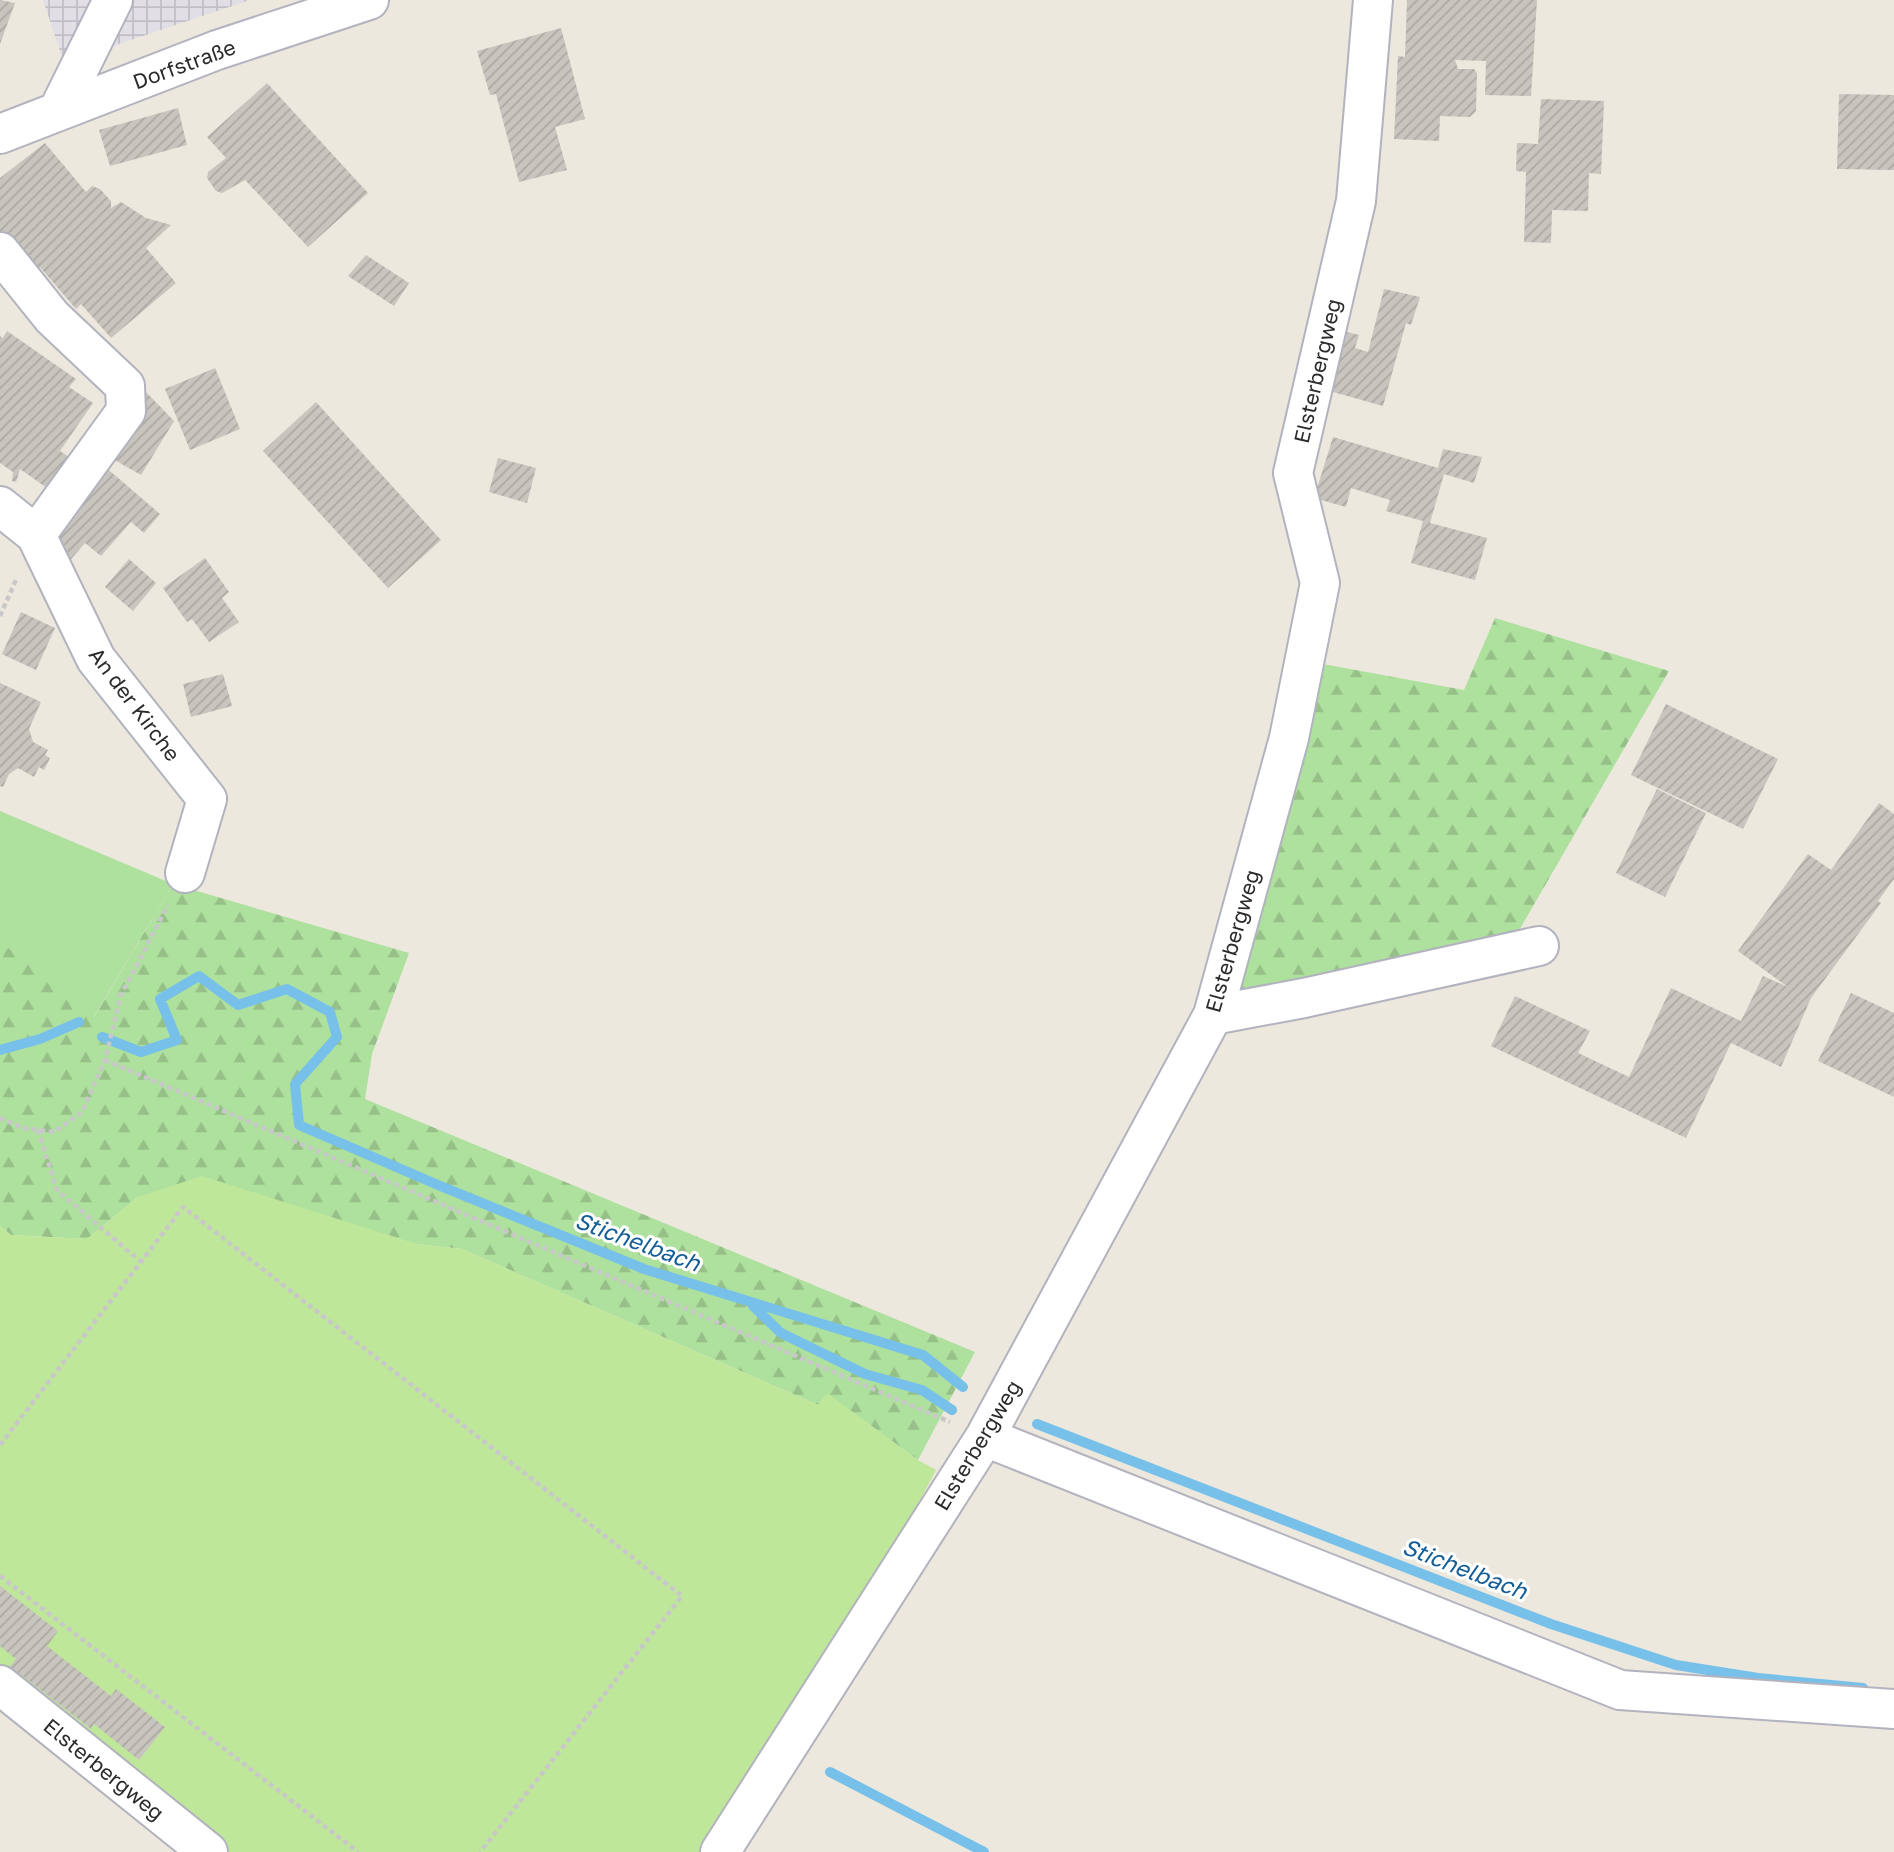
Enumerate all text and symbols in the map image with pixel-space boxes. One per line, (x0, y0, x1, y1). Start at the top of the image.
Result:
street label: Dorfstraße (129, 33, 239, 95)
street label: Elsterbergweg (1288, 296, 1346, 446)
street label: An der Kirche (84, 642, 186, 766)
street label: Elsterbergweg (1199, 867, 1265, 1015)
water label: Stichelbach (572, 1205, 705, 1277)
street label: Elsterbergweg (928, 1375, 1026, 1515)
water label: Stichelbach (1399, 1531, 1532, 1605)
street label: Elsterbergweg (39, 1713, 169, 1825)

